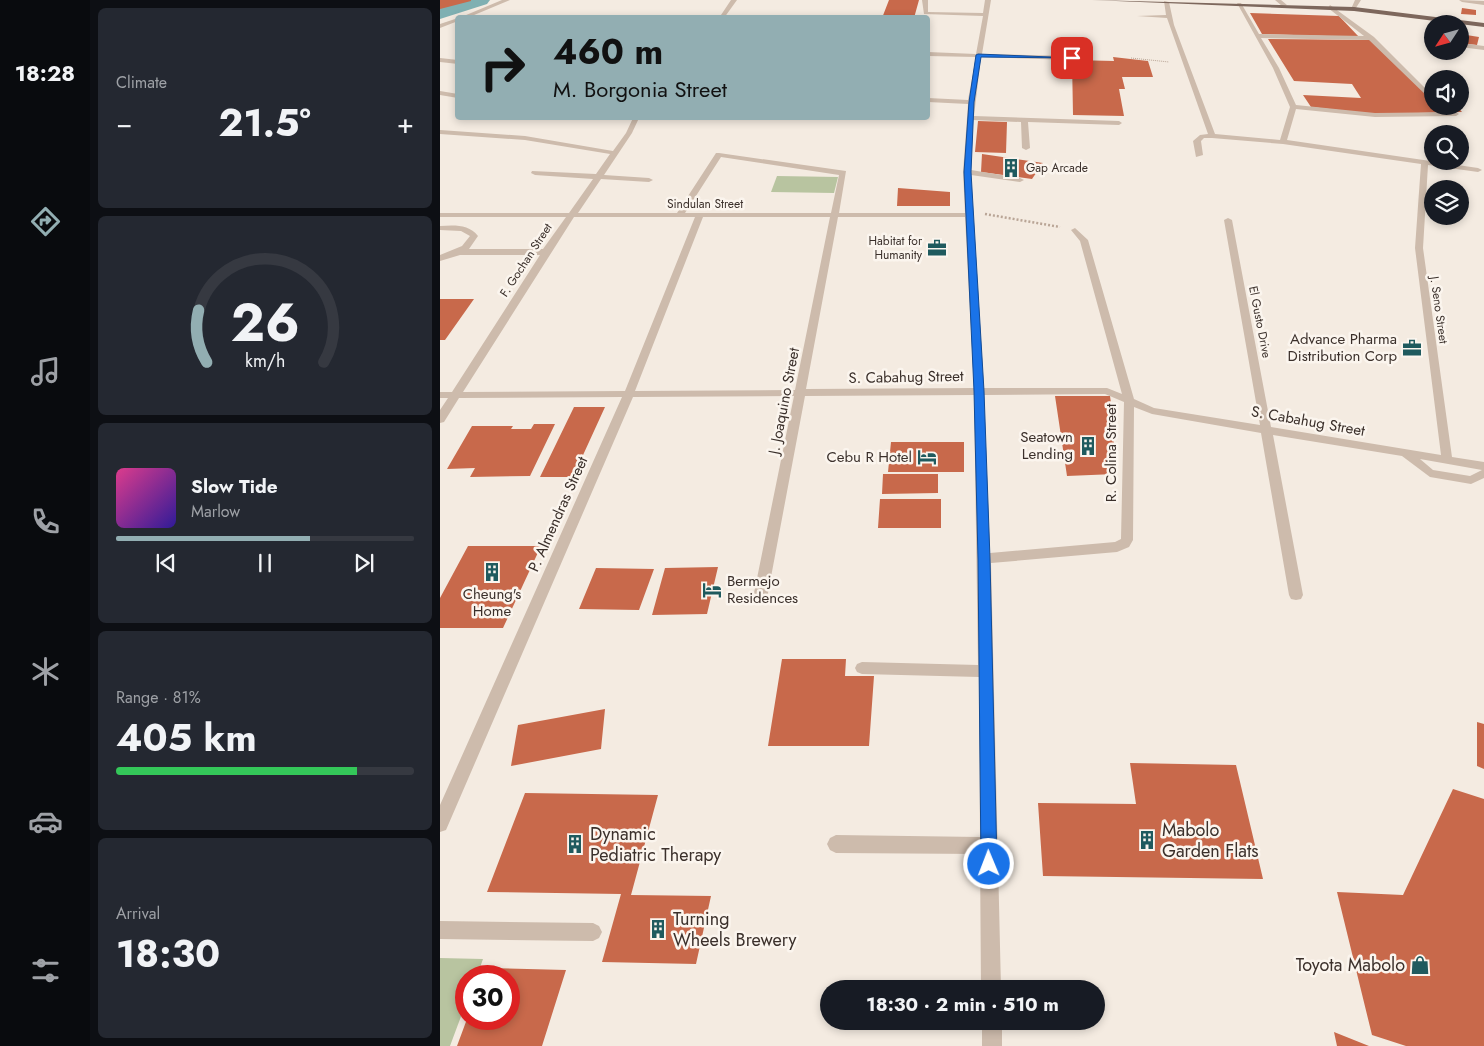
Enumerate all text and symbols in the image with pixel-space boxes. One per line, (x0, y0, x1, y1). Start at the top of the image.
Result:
north arrow (1424, 15, 1469, 60)
map controls (1424, 15, 1469, 225)
text: 460 m (553, 27, 663, 77)
icon: right (470, 35, 535, 100)
pin (1051, 37, 1093, 79)
icon: arrive (1058, 44, 1086, 72)
text: 18:28 (15, 57, 75, 89)
button: sound (1424, 70, 1469, 115)
text: Climate (116, 71, 167, 94)
text: M. Borgonia Street (553, 73, 727, 105)
text: 21.5° (218, 95, 311, 150)
text: − (116, 103, 133, 144)
text: + (397, 103, 414, 144)
button: search (1424, 125, 1469, 170)
building icon: Gap Arcade (1000, 157, 1022, 179)
place label: Gap Arcade (1026, 159, 1088, 177)
button: layers (1424, 180, 1469, 225)
street label: Sindulan Street (667, 195, 743, 213)
icon: directions (28, 204, 63, 239)
street label: F. Gochan Street (495, 220, 557, 300)
place label: Habitat for Humanity (868, 232, 923, 264)
office icon: Habitat for Humanity (926, 237, 948, 259)
street label: J. Seno Street (1425, 273, 1453, 345)
street label: El Gusto Drive (1244, 284, 1276, 360)
text: 26 (231, 285, 299, 361)
place label: Advance Pharma Distribution Corp (1288, 328, 1397, 367)
office icon: Advance Pharma Distribution Corp (1401, 337, 1423, 359)
street label: J. Joaquino Street (762, 345, 805, 458)
text: km/h (245, 348, 285, 374)
icon: music (28, 354, 63, 389)
street label: S. Cabahug Street (848, 365, 964, 389)
street label: S. Cabahug Street (1249, 400, 1367, 442)
street label: R. Colina Street (1100, 403, 1122, 502)
place label: Seatown Lending (1020, 426, 1073, 465)
building icon: Seatown Lending (1077, 435, 1099, 457)
place label: Cebu R Hotel (826, 446, 912, 468)
hotel icon: Cebu R Hotel (916, 446, 938, 468)
street label: P. Almendras Street (523, 452, 593, 575)
text: Slow Tide (191, 473, 278, 500)
text: Marlow (191, 500, 240, 523)
icon: phone (28, 504, 63, 539)
icon: previous (152, 549, 180, 577)
icon: pause (251, 549, 279, 577)
icon: next (350, 549, 378, 577)
building icon: Cheung's Home (481, 561, 503, 583)
place label: Bermejo Residences (727, 570, 798, 609)
hotel icon: Bermejo Residences (701, 579, 723, 601)
place label: Cheung's Home (463, 583, 521, 622)
icon: climate (28, 654, 63, 689)
text: Range · 81% (116, 686, 201, 709)
text: 405 km (116, 710, 257, 765)
icon: car (28, 804, 63, 839)
place label: Mabolo Garden Flats (1162, 817, 1259, 864)
place label: Dynamic Pediatric Therapy (590, 821, 721, 868)
building icon: Mabolo Garden Flats (1136, 829, 1158, 851)
building icon: Dynamic Pediatric Therapy (564, 833, 586, 855)
position arrow (962, 837, 1014, 889)
text: Arrival (116, 902, 160, 925)
place label: Turning Wheels Brewery (673, 906, 797, 953)
building icon: Turning Wheels Brewery (647, 918, 669, 940)
text: 18:30 (116, 926, 220, 981)
place label: Toyota Mabolo (1296, 952, 1405, 978)
icon: filters (28, 953, 63, 988)
shop icon: Toyota Mabolo (1409, 954, 1431, 976)
speed limit sign: 30 (455, 965, 520, 1030)
text: 18:30 · 2 min · 510 m (866, 991, 1059, 1018)

